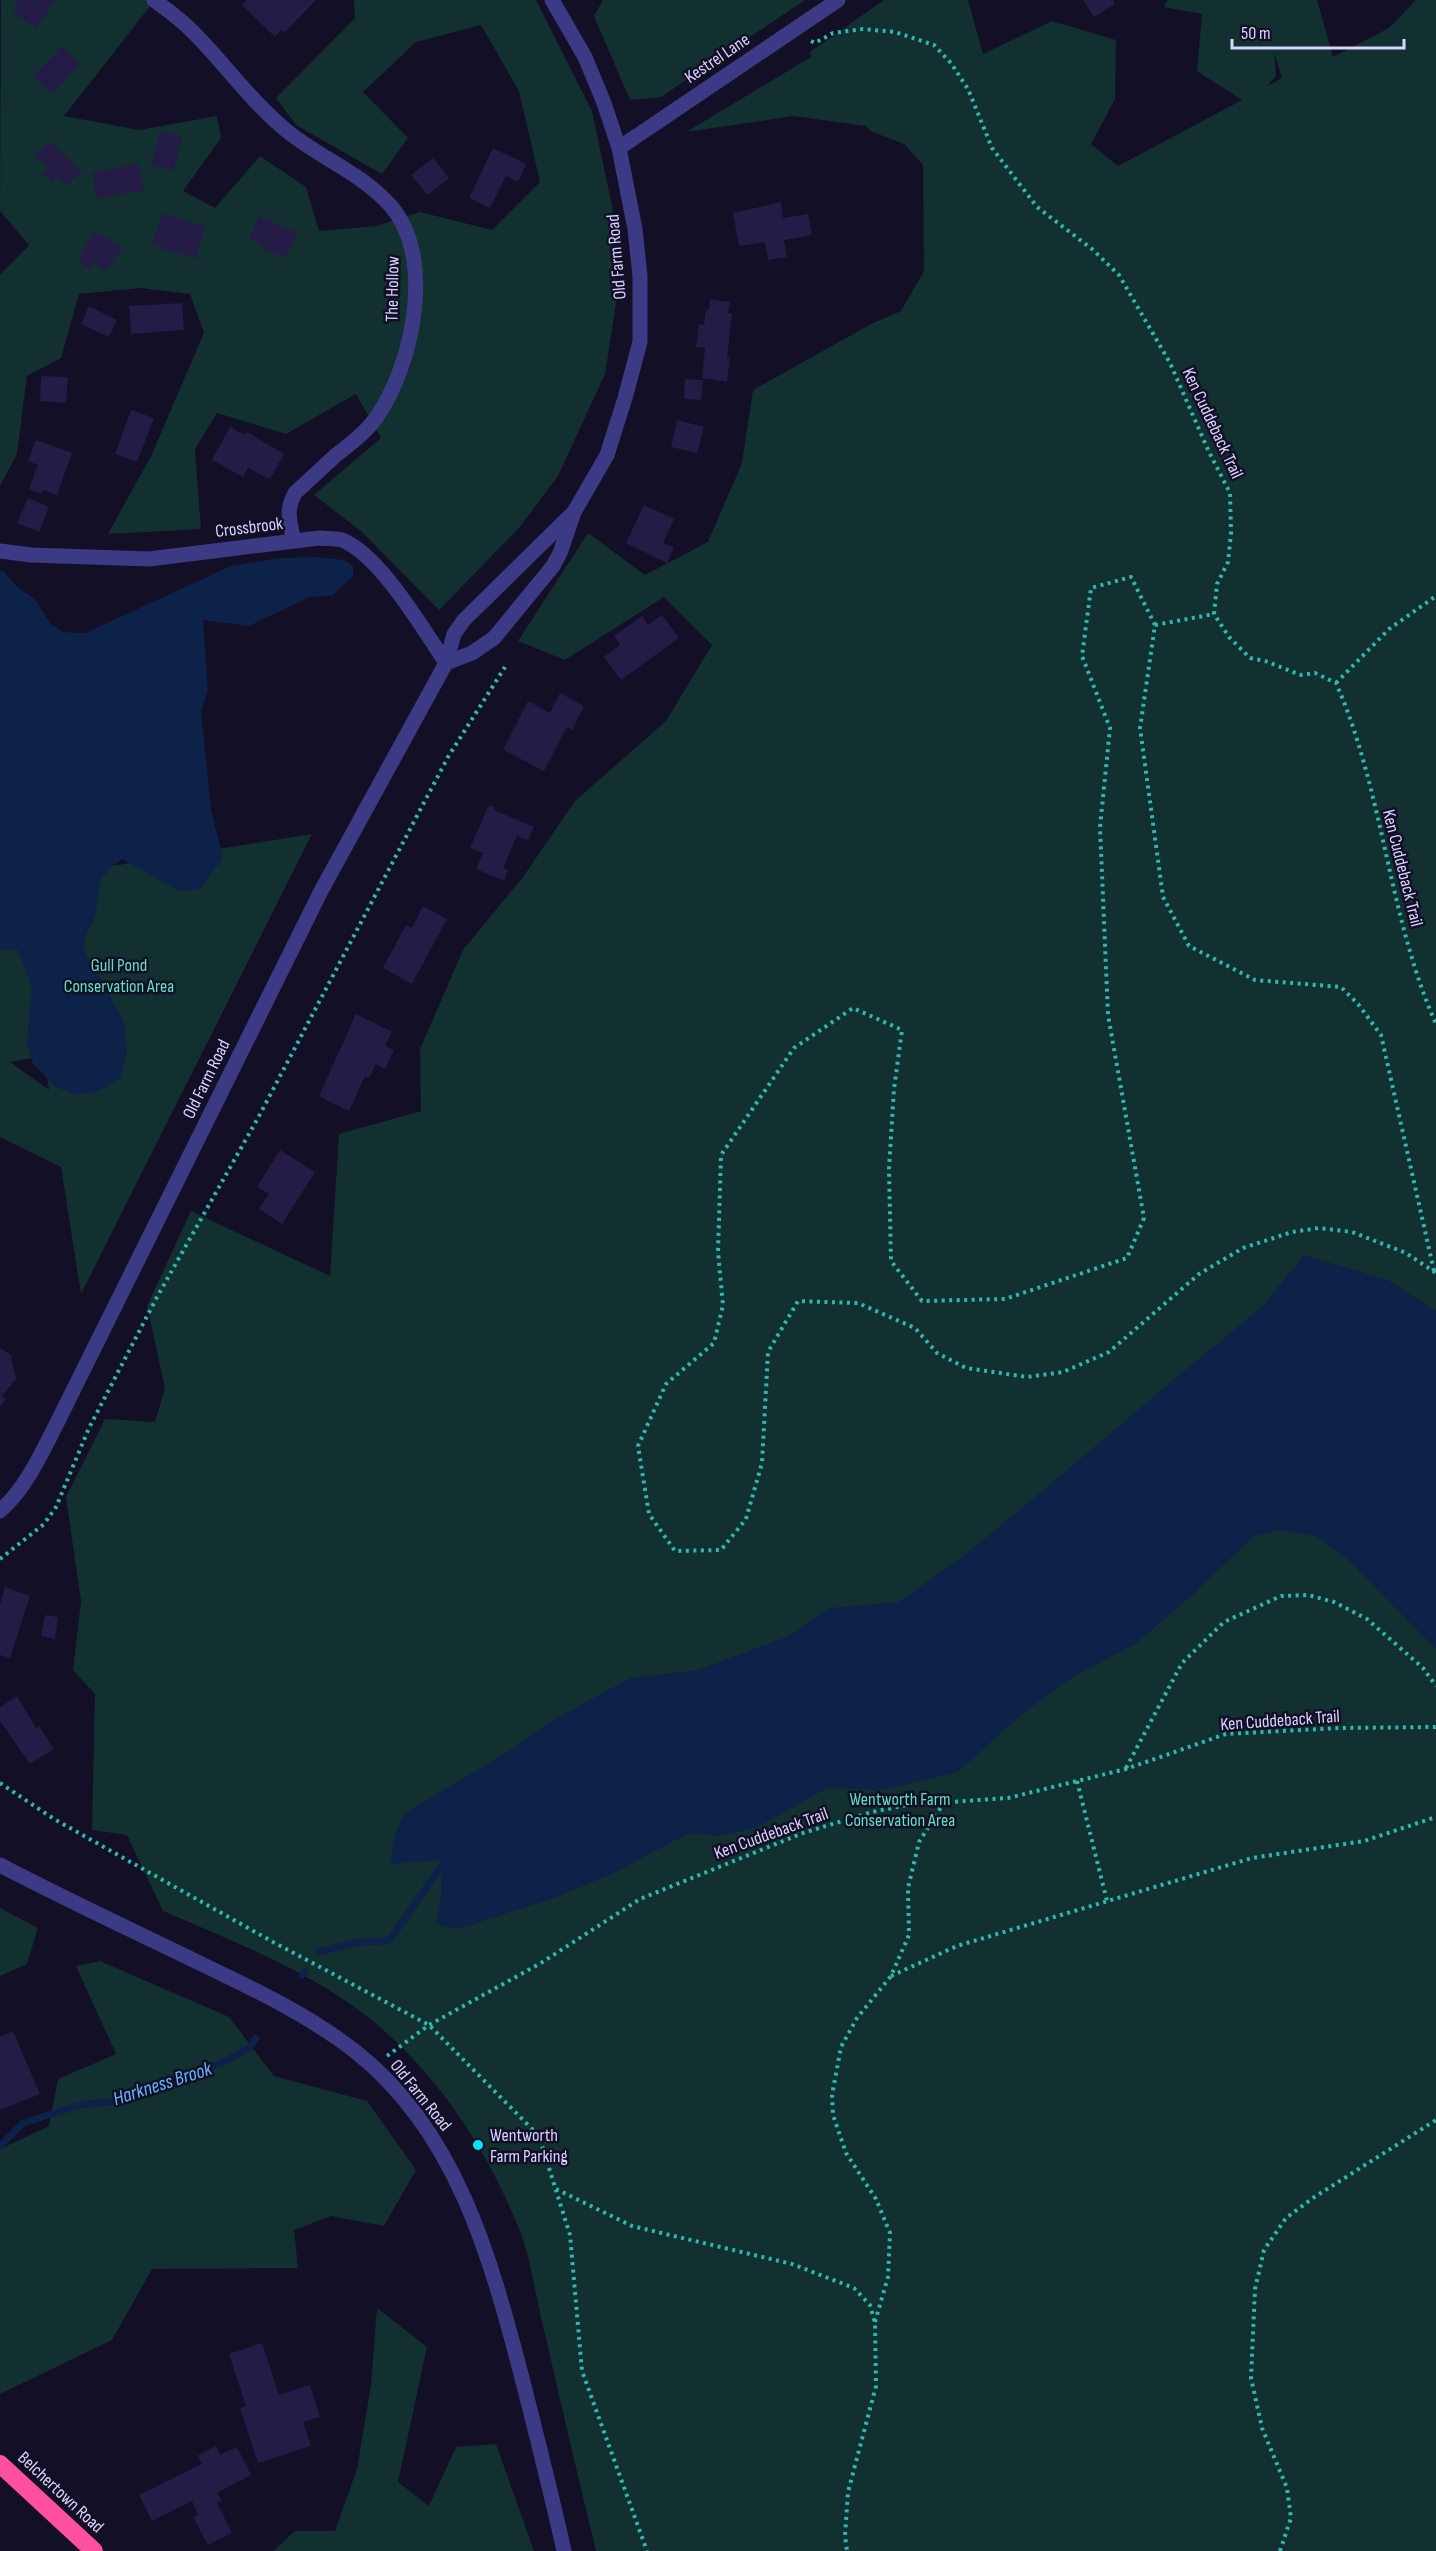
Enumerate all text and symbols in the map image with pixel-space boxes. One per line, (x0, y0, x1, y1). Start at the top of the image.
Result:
scale bar (1232, 12, 1404, 50)
text: 50 m (1241, 23, 1271, 44)
street label: Kestrel Lane (681, 29, 754, 88)
street label: Old Farm Road (602, 213, 631, 301)
street label: The Hollow (381, 256, 404, 322)
street label: Ken Cuddeback Trail (1178, 364, 1247, 482)
street label: Crossbrook (214, 513, 284, 542)
street label: Ken Cuddeback Trail (1378, 807, 1427, 929)
park label: Gull Pond Conservation Area (64, 955, 174, 997)
street label: Old Farm Road (178, 1036, 235, 1122)
street label: Ken Cuddeback Trail (1220, 1706, 1341, 1735)
park label: Wentworth Farm Conservation Area (845, 1789, 955, 1831)
street label: Ken Cuddeback Trail (711, 1803, 831, 1864)
street label: Old Farm Road (386, 2055, 456, 2135)
water label: Harkness Brook (110, 2057, 215, 2111)
place label: Wentworth Farm Parking (490, 2125, 568, 2167)
marker: Wentworth Farm Parking (471, 2138, 485, 2152)
street label: Belchertown Road (13, 2447, 108, 2537)

